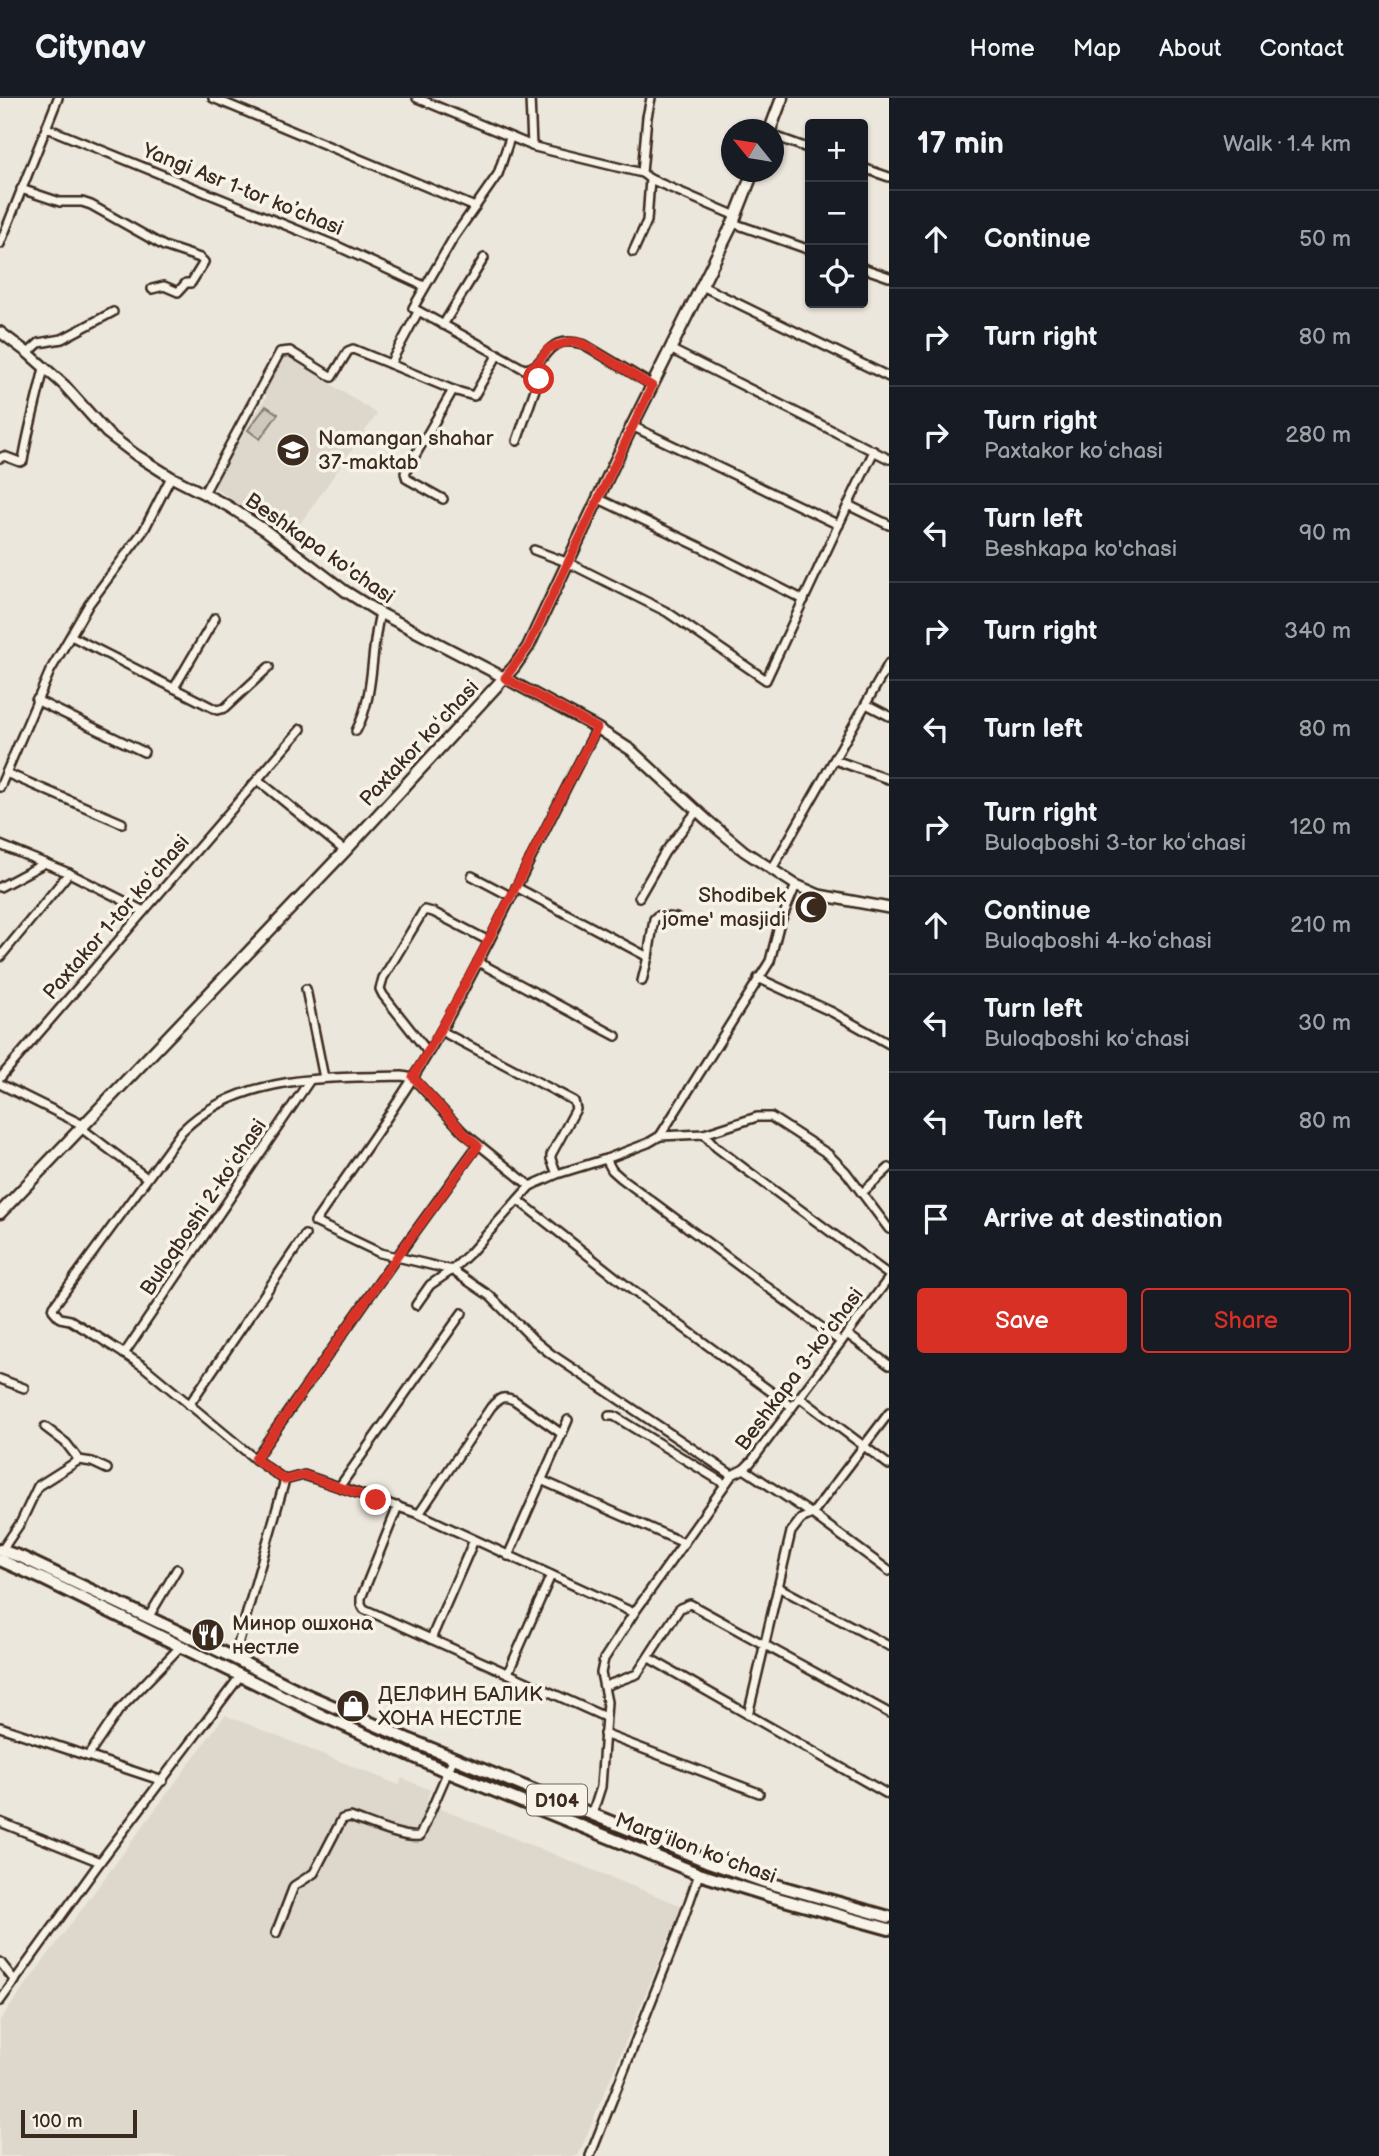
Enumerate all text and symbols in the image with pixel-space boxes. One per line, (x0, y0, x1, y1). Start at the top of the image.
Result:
text: Citynav (35, 28, 146, 68)
text: Home (970, 34, 1035, 63)
text: Map (1073, 34, 1121, 63)
text: About (1159, 34, 1221, 63)
text: Contact (1259, 34, 1344, 63)
north arrow (721, 119, 784, 182)
map controls (805, 119, 868, 308)
button: + (805, 119, 868, 182)
text: 17 min (917, 126, 1004, 162)
text: Walk · 1.4 km (1223, 130, 1351, 158)
street label: Yangi Asr 1-tor koʼchasi (138, 137, 347, 241)
button: − (805, 182, 868, 245)
icon: ahead (917, 220, 955, 258)
text: Continue (984, 224, 1091, 255)
text: 50 m (1299, 225, 1351, 253)
button: locate (805, 245, 868, 308)
icon: right (917, 318, 955, 356)
text: Turn right (984, 322, 1097, 353)
text: 80 m (1299, 323, 1351, 351)
route start (523, 363, 554, 394)
text: Turn right (984, 406, 1097, 437)
icon: right (917, 416, 955, 454)
text: 280 m (1285, 421, 1351, 449)
place label: Namangan shahar 37-maktab (318, 426, 494, 475)
school or university icon: Namangan shahar 37-maktab (274, 431, 312, 469)
text: Paxtakor koʻchasi (984, 437, 1163, 465)
street label: Beshkapa ko'chasi (240, 488, 399, 609)
text: Turn left (984, 504, 1083, 535)
icon: left (917, 514, 955, 552)
text: 90 m (1299, 519, 1351, 547)
text: Beshkapa ko'chasi (984, 535, 1177, 563)
icon: right (917, 612, 955, 650)
text: Turn right (984, 616, 1097, 647)
text: 340 m (1284, 617, 1351, 645)
street label: Paxtakor koʻchasi (355, 675, 484, 812)
icon: left (917, 710, 955, 748)
text: Turn left (984, 714, 1083, 745)
text: 80 m (1299, 715, 1351, 743)
text: Turn right (984, 798, 1097, 829)
icon: right (917, 808, 955, 846)
text: 120 m (1290, 813, 1351, 841)
text: Buloqboshi 3-tor koʻchasi (984, 829, 1246, 857)
street label: Paxtakor 1-tor koʻchasi (38, 830, 195, 1005)
place label: Shodibek jome' masjidi (661, 883, 787, 932)
mosque icon: Shodibek jome' masjidi (792, 888, 830, 926)
text: Continue (984, 896, 1091, 927)
icon: ahead (917, 906, 955, 944)
text: 210 m (1290, 911, 1351, 939)
text: Buloqboshi 4-koʻchasi (984, 927, 1212, 955)
text: Turn left (984, 994, 1083, 1025)
icon: left (917, 1004, 955, 1042)
text: 30 m (1298, 1009, 1351, 1037)
text: Buloqboshi koʻchasi (984, 1025, 1190, 1053)
icon: left (917, 1102, 955, 1140)
text: Turn left (984, 1106, 1083, 1137)
text: 80 m (1299, 1107, 1351, 1135)
street label: Buloqboshi 2-koʻchasi (135, 1114, 272, 1300)
icon: arrive (917, 1200, 955, 1238)
text: Arrive at destination (984, 1204, 1223, 1235)
street label: Beshkapa 3-koʻchasi (730, 1283, 869, 1456)
button: Save (917, 1288, 1127, 1353)
button: Share (1141, 1288, 1351, 1353)
route end (360, 1484, 391, 1515)
place label: Минор ошхона нестле (232, 1611, 374, 1660)
restaurant icon: Минор ошхона нестле (189, 1616, 227, 1654)
place label: ДЕЛФИН БАЛИК ХОНА НЕСТЛЕ (378, 1682, 543, 1731)
shop icon: ДЕЛФИН БАЛИК ХОНА НЕСТЛЕ (334, 1687, 372, 1725)
road number: D104 (527, 1784, 587, 1816)
street label: Margʻilon koʻchasi (612, 1808, 780, 1889)
scale bar (21, 2107, 136, 2139)
text: 100 m (32, 2110, 83, 2133)

